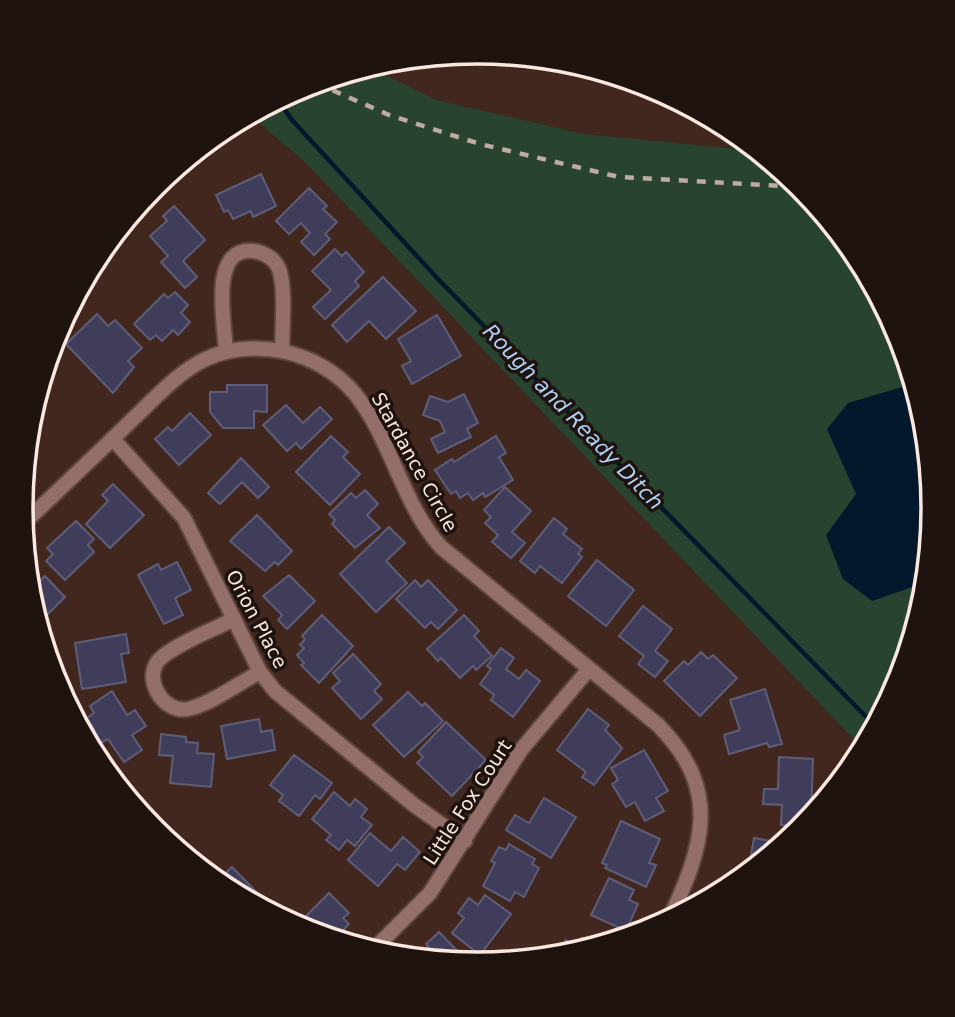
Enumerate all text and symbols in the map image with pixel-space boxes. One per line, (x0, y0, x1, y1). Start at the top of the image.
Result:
water label: Rough and Ready Ditch (478, 319, 668, 515)
street label: Stardance Circle (368, 388, 462, 536)
street label: Orion Place (222, 566, 292, 672)
street label: Little Fox Court (418, 735, 516, 869)

